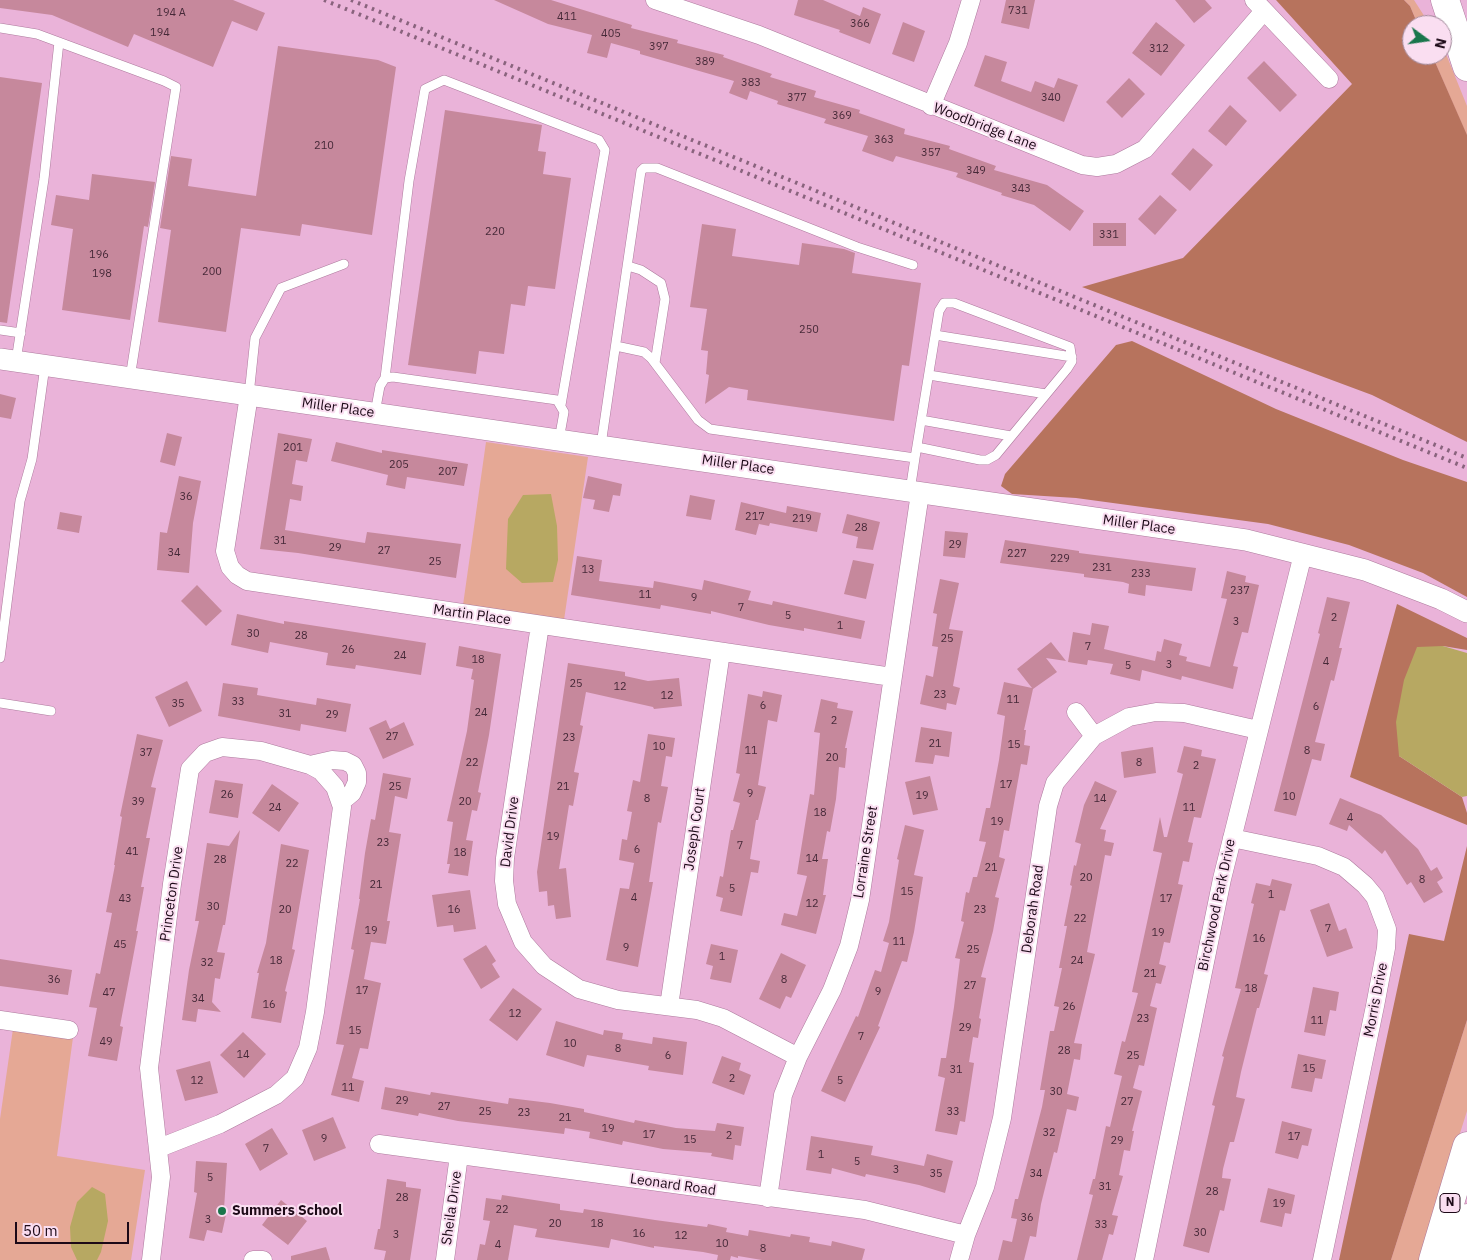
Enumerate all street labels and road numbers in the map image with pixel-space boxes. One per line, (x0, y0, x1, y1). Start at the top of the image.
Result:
street label: Woodbridge Lane (931, 100, 1039, 154)
street label: Miller Place (301, 395, 375, 421)
street label: Miller Place (701, 452, 775, 478)
street label: Miller Place (1102, 512, 1176, 538)
street label: Martin Place (432, 601, 512, 629)
street label: Joseph Court (681, 787, 709, 871)
street label: David Drive (497, 796, 523, 868)
street label: Lorraine Street (850, 805, 882, 899)
street label: Birchwood Park Drive (1195, 837, 1239, 973)
street label: Princeton Drive (157, 845, 187, 943)
street label: Deborah Road (1018, 864, 1048, 954)
street label: Morris Drive (1361, 961, 1391, 1039)
street label: Sheila Drive (439, 1170, 465, 1246)
street label: Leonard Road (629, 1171, 717, 1199)
road number: N (1440, 1194, 1460, 1212)

